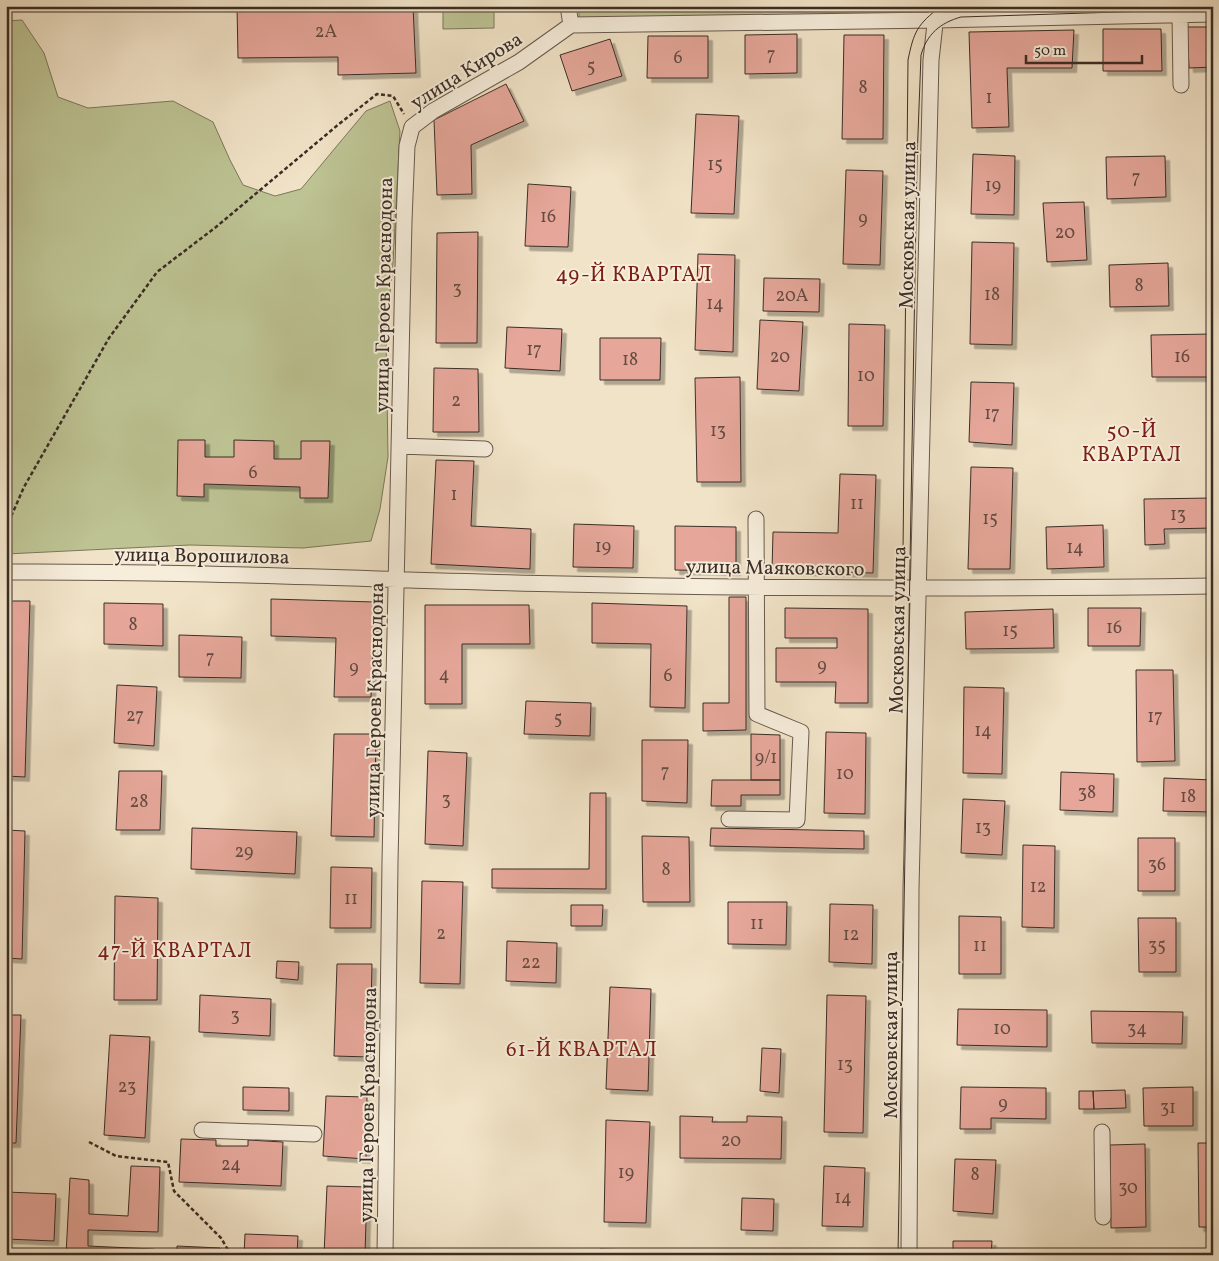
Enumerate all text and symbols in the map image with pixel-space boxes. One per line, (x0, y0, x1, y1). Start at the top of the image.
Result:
house number: 2А (315, 20, 337, 45)
street label: улица Кирова (406, 26, 529, 117)
scale bar (1026, 32, 1143, 64)
text: 50 m (1034, 41, 1066, 62)
house number: 7 (767, 43, 775, 68)
house number: 6 (673, 46, 683, 71)
house number: 5 (587, 55, 595, 80)
house number: 8 (858, 76, 868, 101)
house number: 1 (986, 86, 992, 111)
street label: Московская улица (894, 141, 924, 309)
house number: 15 (707, 153, 723, 178)
house number: 7 (1132, 166, 1140, 191)
house number: 19 (985, 174, 1001, 199)
street label: улица Героев Краснодона (369, 177, 401, 413)
house number: 16 (540, 205, 556, 230)
house number: 9 (858, 207, 868, 232)
house number: 20 (1055, 221, 1075, 246)
district label: 49-Й КВАРТАЛ (555, 261, 713, 290)
house number: 8 (1134, 274, 1144, 299)
house number: 3 (452, 277, 462, 302)
house number: 18 (984, 283, 1000, 308)
house number: 20А (776, 284, 809, 309)
house number: 14 (706, 292, 724, 317)
house number: 17 (526, 338, 542, 363)
house number: 20 (770, 345, 790, 370)
house number: 16 (1174, 345, 1190, 370)
house number: 18 (622, 348, 638, 373)
house number: 10 (857, 364, 875, 389)
house number: 2 (451, 389, 461, 414)
house number: 17 (984, 402, 1000, 427)
district label: 50-Й КВАРТАЛ (1082, 417, 1182, 470)
house number: 13 (710, 419, 726, 444)
house number: 6 (248, 461, 258, 486)
house number: 1 (451, 483, 457, 508)
house number: 11 (850, 492, 864, 517)
house number: 13 (1170, 503, 1186, 528)
house number: 15 (982, 507, 998, 532)
house number: 19 (595, 535, 611, 560)
house number: 14 (1066, 536, 1084, 561)
street label: улица Ворошилова (114, 541, 290, 573)
street label: Московская улица (884, 546, 914, 714)
street label: улица Маяковского (685, 553, 865, 585)
street label: улица Героев Краснодона (360, 582, 392, 818)
house number: 8 (128, 613, 138, 638)
house number: 16 (1106, 616, 1122, 641)
house number: 15 (1002, 619, 1018, 644)
house number: 7 (206, 646, 214, 671)
house number: 9 (817, 654, 827, 679)
house number: 9 (349, 656, 359, 681)
house number: 4 (439, 663, 449, 688)
house number: 6 (663, 664, 673, 689)
house number: 27 (126, 704, 144, 729)
house number: 17 (1147, 705, 1163, 730)
house number: 5 (554, 707, 562, 732)
house number: 14 (974, 719, 992, 744)
house number: 9/1 (755, 746, 777, 771)
house number: 7 (661, 760, 669, 785)
house number: 10 (836, 762, 854, 787)
house number: 38 (1078, 781, 1096, 806)
house number: 18 (1180, 785, 1196, 810)
house number: 3 (441, 788, 451, 813)
house number: 28 (130, 790, 148, 815)
house number: 13 (975, 816, 991, 841)
house number: 29 (235, 840, 253, 865)
house number: 36 (1148, 853, 1166, 878)
house number: 8 (661, 858, 671, 883)
house number: 12 (1030, 875, 1046, 900)
house number: 11 (344, 887, 358, 912)
house number: 11 (750, 912, 764, 937)
house number: 2 (436, 922, 446, 947)
house number: 12 (843, 923, 859, 948)
house number: 11 (973, 934, 987, 959)
house number: 35 (1148, 934, 1166, 959)
district label: 47-Й КВАРТАЛ (97, 937, 253, 966)
house number: 22 (521, 951, 541, 976)
street label: Московская улица (878, 951, 906, 1119)
street label: улица Героев Краснодона (353, 987, 385, 1223)
house number: 3 (230, 1004, 240, 1029)
house number: 10 (993, 1017, 1011, 1042)
house number: 34 (1127, 1017, 1147, 1042)
district label: 61-Й КВАРТАЛ (506, 1036, 658, 1065)
house number: 13 (837, 1053, 853, 1078)
house number: 23 (118, 1075, 136, 1100)
house number: 9 (998, 1092, 1008, 1117)
house number: 31 (1160, 1096, 1176, 1121)
house number: 20 (721, 1129, 741, 1154)
house number: 24 (221, 1153, 241, 1178)
house number: 19 (618, 1161, 634, 1186)
house number: 8 (970, 1163, 980, 1188)
house number: 30 (1118, 1176, 1138, 1201)
house number: 14 (834, 1186, 852, 1211)

